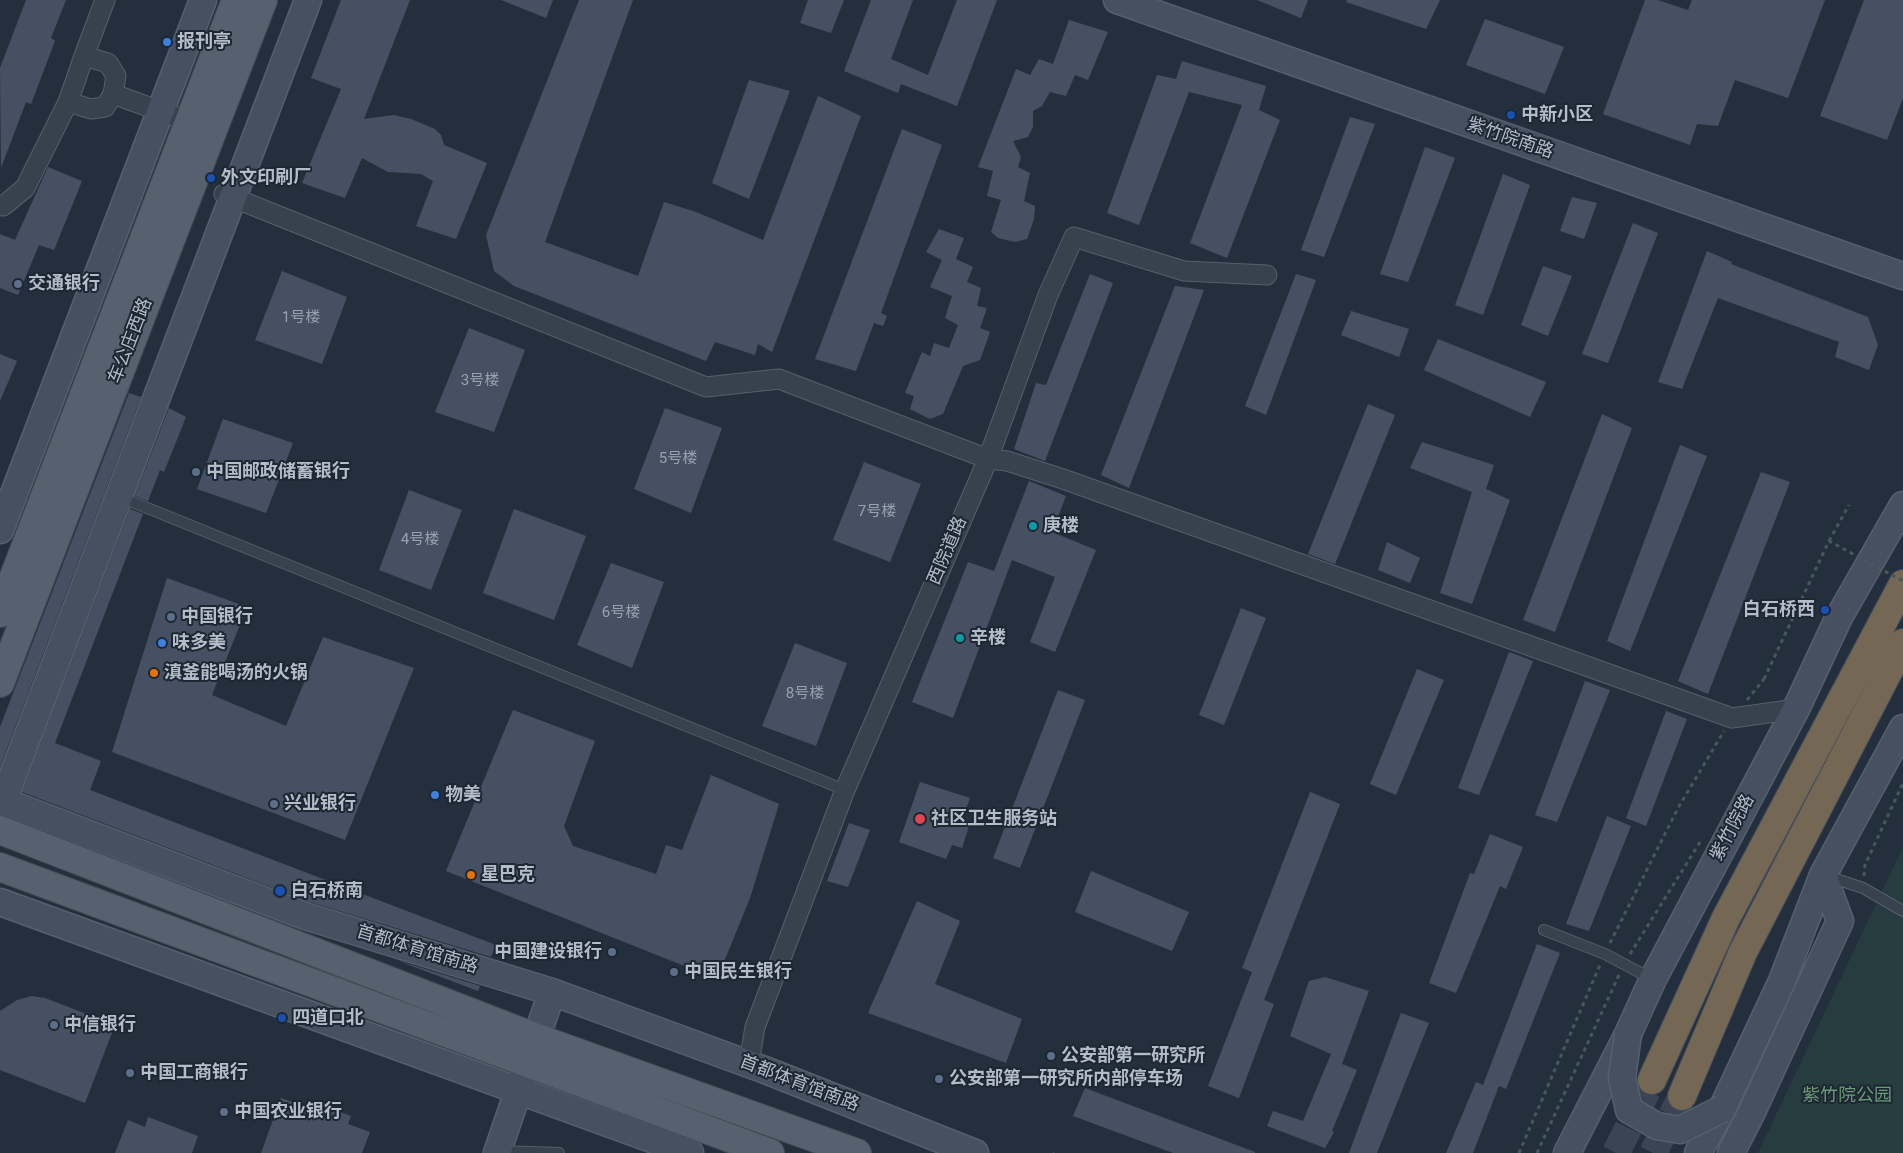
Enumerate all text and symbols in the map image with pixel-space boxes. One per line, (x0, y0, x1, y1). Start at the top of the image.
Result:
place label: 报刊亭 (177, 31, 231, 53)
marker: 报刊亭 (161, 36, 173, 48)
place label: 中新小区 (1521, 104, 1593, 126)
marker: 中新小区 (1505, 109, 1517, 121)
street label: 紫竹院南路 (1464, 114, 1556, 164)
place label: 外文印刷厂 (221, 167, 311, 189)
marker: 外文印刷厂 (205, 172, 217, 184)
place label: 交通银行 (28, 273, 100, 295)
marker: 交通银行 (12, 278, 24, 290)
street label: 车公庄西路 (105, 295, 157, 387)
house number: 1号楼 (282, 309, 320, 327)
house number: 3号楼 (461, 372, 499, 390)
house number: 5号楼 (659, 450, 697, 468)
place label: 中国邮政储蓄银行 (206, 461, 350, 483)
marker: 中国邮政储蓄银行 (190, 466, 202, 478)
house number: 7号楼 (858, 503, 896, 521)
street label: 西院道路 (924, 514, 972, 588)
place label: 庚楼 (1043, 515, 1079, 537)
marker: 庚楼 (1027, 520, 1039, 532)
house number: 4号楼 (401, 531, 439, 549)
place label: 白石桥西 (1743, 599, 1815, 621)
house number: 6号楼 (602, 604, 640, 622)
marker: 白石桥西 (1819, 604, 1831, 616)
place label: 中国银行 (181, 606, 253, 628)
marker: 中国银行 (165, 611, 177, 623)
place label: 辛楼 (970, 627, 1006, 649)
place label: 味多美 (172, 632, 226, 654)
marker: 辛楼 (954, 632, 966, 644)
marker: 味多美 (156, 637, 168, 649)
place label: 滇釜能喝汤的火锅 (164, 662, 308, 684)
marker: 滇釜能喝汤的火锅 (148, 667, 160, 679)
house number: 8号楼 (786, 685, 824, 703)
place label: 物美 (445, 784, 481, 806)
marker: 物美 (429, 789, 441, 801)
street label: 紫竹院路 (1707, 791, 1759, 865)
place label: 兴业银行 (284, 793, 356, 815)
marker: 兴业银行 (268, 798, 280, 810)
place label: 社区卫生服务站 (931, 808, 1057, 830)
marker: 社区卫生服务站 (913, 812, 927, 826)
place label: 星巴克 (481, 864, 535, 886)
marker: 星巴克 (465, 869, 477, 881)
place label: 白石桥南 (291, 880, 363, 902)
marker: 白石桥南 (273, 884, 287, 898)
street label: 首都体育馆南路 (354, 921, 480, 979)
place label: 中国建设银行 (494, 941, 602, 963)
marker: 中国建设银行 (606, 946, 618, 958)
place label: 中国民生银行 (684, 961, 792, 983)
marker: 中国民生银行 (668, 966, 680, 978)
place label: 四道口北 (292, 1007, 364, 1029)
marker: 四道口北 (276, 1012, 288, 1024)
place label: 中信银行 (64, 1014, 136, 1036)
marker: 中信银行 (48, 1019, 60, 1031)
place label: 公安部第一研究所 (1061, 1045, 1205, 1067)
marker: 公安部第一研究所 (1045, 1050, 1057, 1062)
street label: 首都体育馆南路 (736, 1051, 862, 1117)
place label: 中国工商银行 (140, 1062, 248, 1084)
marker: 中国工商银行 (124, 1067, 136, 1079)
place label: 公安部第一研究所内部停车场 (949, 1068, 1183, 1090)
marker: 公安部第一研究所内部停车场 (933, 1073, 945, 1085)
park label: 紫竹院公园 (1802, 1085, 1892, 1107)
place label: 中国农业银行 (234, 1101, 342, 1123)
marker: 中国农业银行 (218, 1106, 230, 1118)

